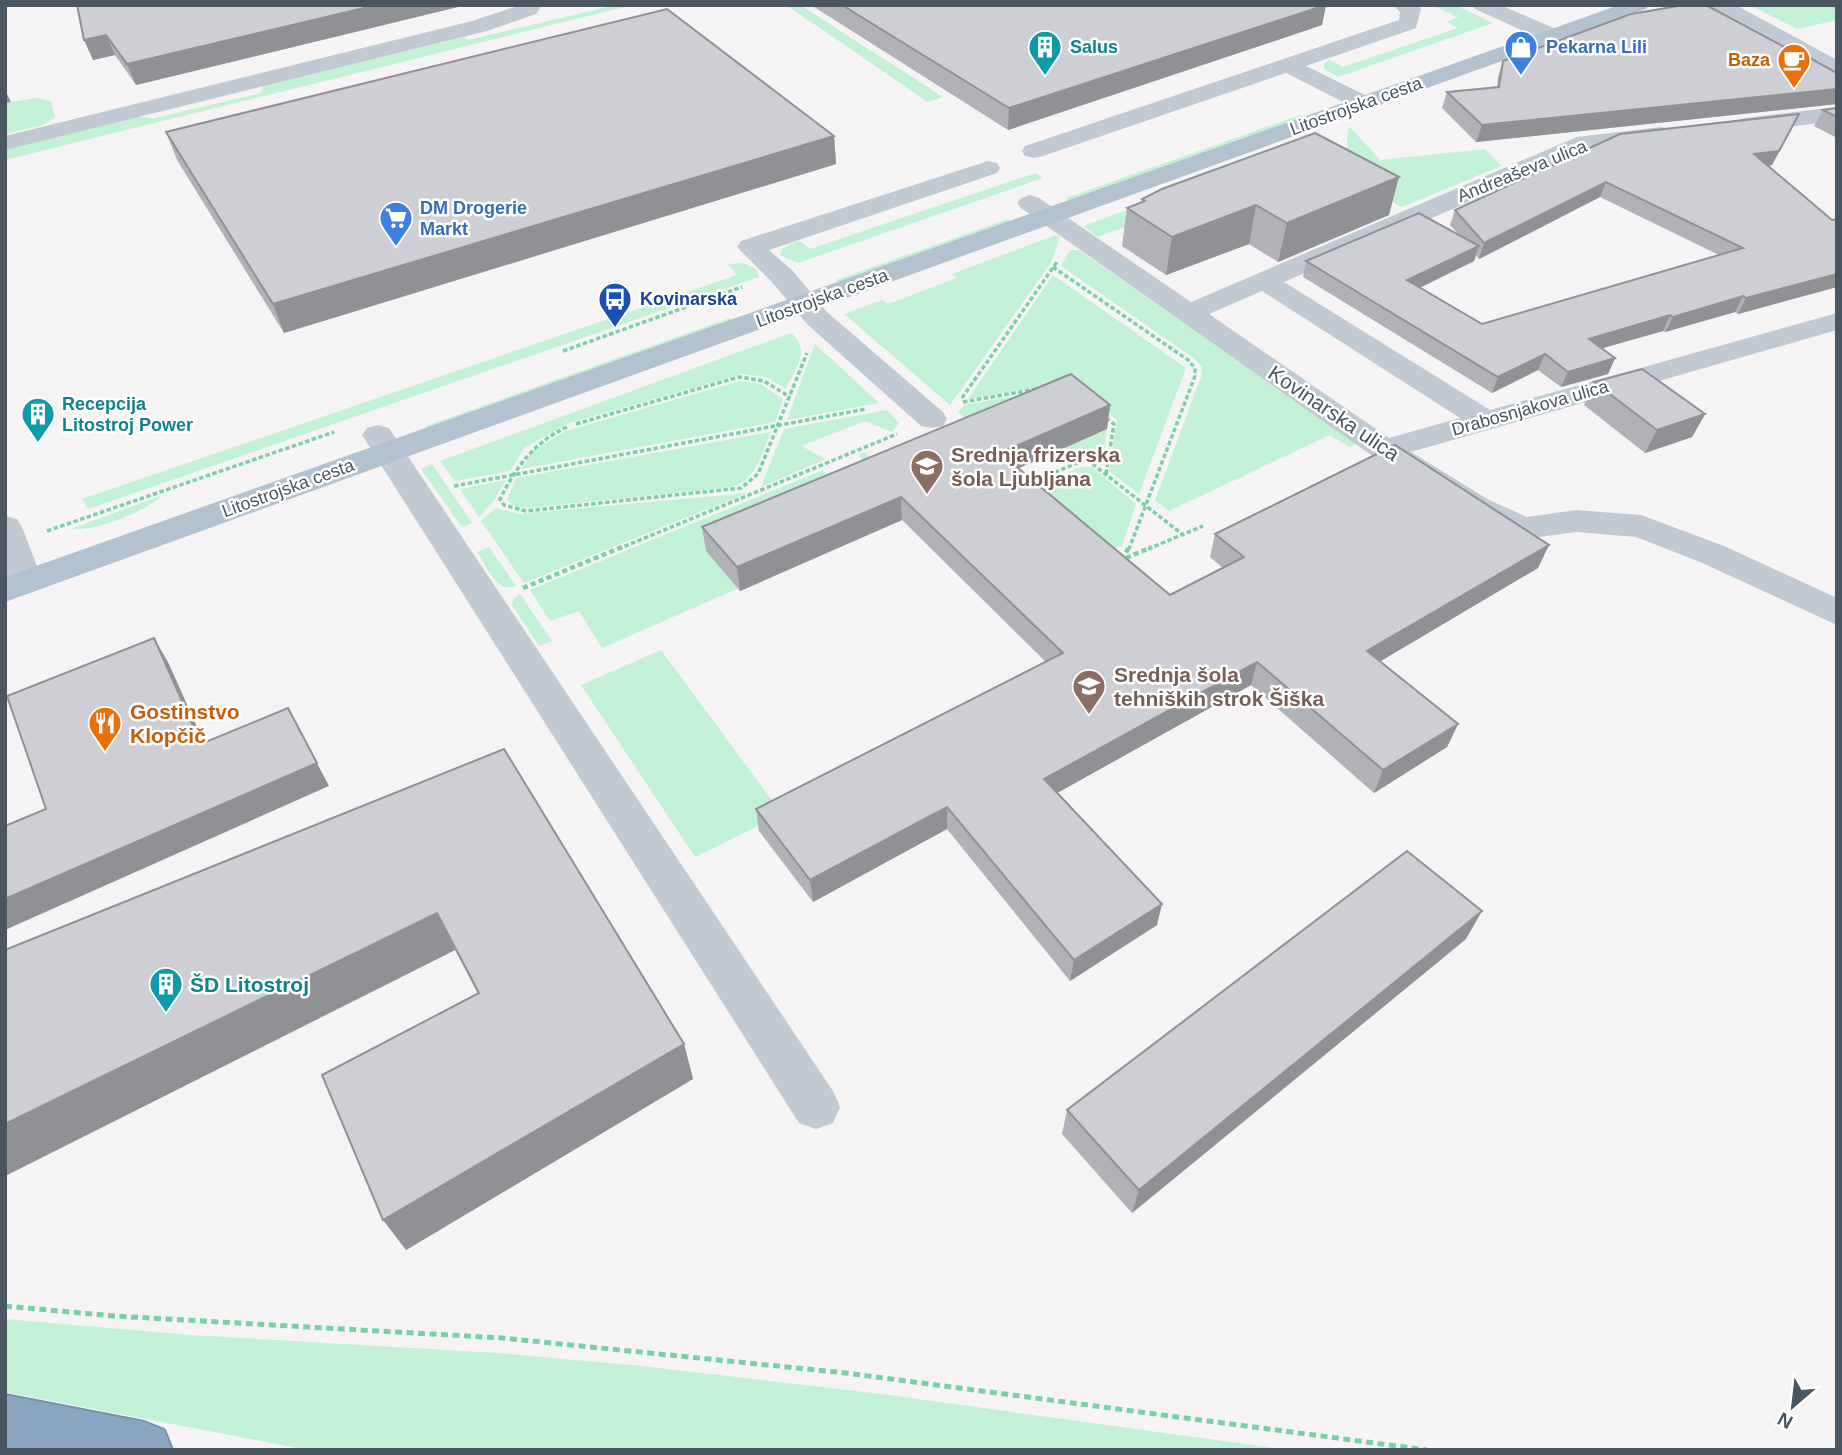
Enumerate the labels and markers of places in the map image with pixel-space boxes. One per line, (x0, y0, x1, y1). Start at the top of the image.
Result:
building icon: Salus (1026, 28, 1064, 77)
shop icon: Pekarna Lili (1502, 28, 1540, 77)
place label: Salus (1070, 37, 1118, 57)
place label: Pekarna Lili (1546, 37, 1647, 57)
cafe icon: Baza (1775, 41, 1813, 90)
place label: Baza (1728, 50, 1771, 70)
place label: DM Drogerie Markt (420, 198, 527, 239)
supermarket icon: DM Drogerie Markt (377, 199, 415, 248)
bus stop icon: Kovinarska (596, 280, 634, 329)
place label: Kovinarska (640, 289, 738, 309)
place label: Recepcija Litostroj Power (62, 394, 193, 435)
building icon: Recepcija Litostroj Power (19, 395, 57, 444)
place label: Srednja frizerska šola Ljubljana (951, 443, 1121, 490)
school or university icon: Srednja frizerska šola Ljubljana (908, 447, 946, 496)
place label: Srednja šola tehniških strok Šiška (1114, 663, 1324, 710)
school or university icon: Srednja šola tehniških strok Šiška (1070, 667, 1108, 716)
place label: Gostinstvo Klopčič (130, 700, 240, 747)
restaurant icon: Gostinstvo Klopčič (86, 704, 124, 753)
building icon: ŠD Litostroj (147, 965, 185, 1014)
place label: ŠD Litostroj (190, 973, 309, 996)

